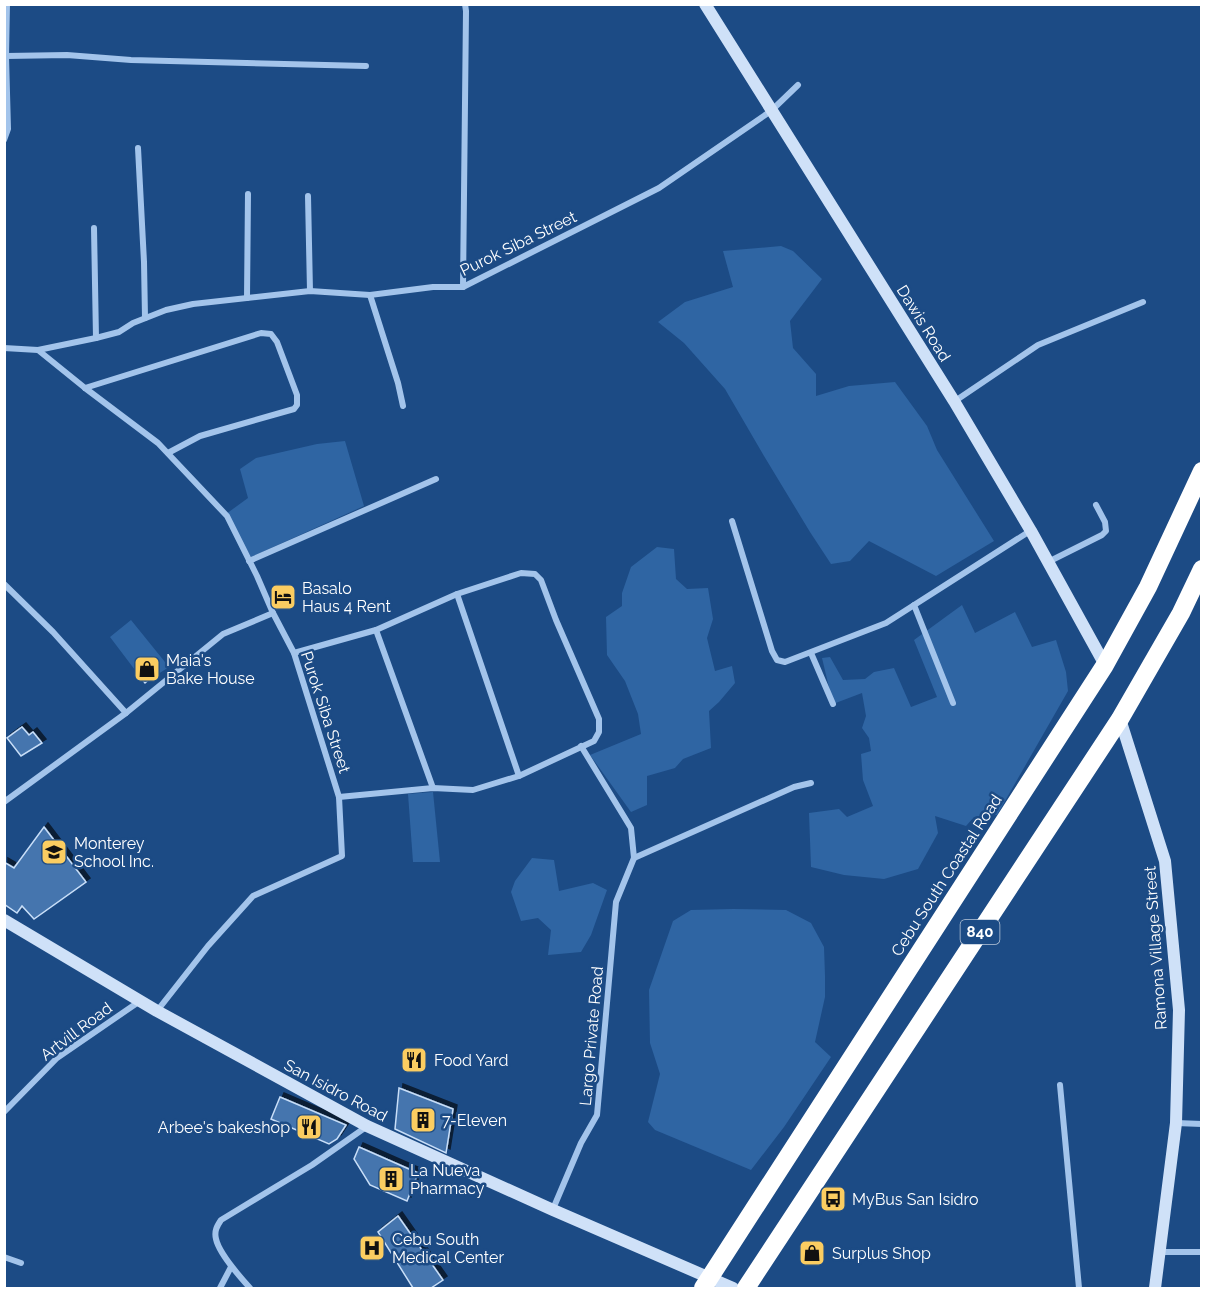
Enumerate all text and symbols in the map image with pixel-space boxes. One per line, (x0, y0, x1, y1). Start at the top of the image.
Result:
street label: Purok Siba Street (457, 207, 580, 280)
street label: Dawis Road (893, 282, 955, 365)
place label: Basalo Haus 4 Rent (302, 579, 391, 616)
hotel icon: Basalo Haus 4 Rent (268, 582, 298, 612)
street label: Purok Siba Street (297, 649, 354, 776)
place label: Maia's Bake House (166, 651, 255, 688)
shop icon: Maia's Bake House (132, 654, 162, 684)
street label: Cebu South Coastal Road (887, 791, 1006, 960)
place label: Monterey School Inc. (74, 834, 154, 871)
school or university icon: Monterey School Inc. (39, 837, 69, 867)
street label: Ramona Village Street (1140, 865, 1171, 1031)
road number: 840 (960, 920, 1000, 944)
street label: Largo Private Road (576, 965, 607, 1107)
street label: Artvill Road (37, 998, 116, 1064)
restaurant icon: Food Yard (399, 1045, 429, 1075)
place label: Food Yard (434, 1051, 508, 1070)
street label: San Isidro Road (281, 1055, 391, 1126)
building icon: 7-Eleven (408, 1105, 438, 1135)
place label: 7-Eleven (442, 1111, 507, 1130)
restaurant icon: Arbee's bakeshop (294, 1112, 324, 1142)
place label: Arbee's bakeshop (158, 1118, 290, 1137)
place label: La Nueva Pharmacy (410, 1161, 485, 1198)
building icon: La Nueva Pharmacy (376, 1164, 406, 1194)
bus stop icon: MyBus San Isidro (818, 1184, 848, 1214)
place label: MyBus San Isidro (852, 1190, 978, 1209)
place label: Cebu South Medical Center (392, 1230, 504, 1267)
hospital icon: Cebu South Medical Center (357, 1233, 387, 1263)
shop icon: Surplus Shop (797, 1238, 827, 1268)
place label: Surplus Shop (832, 1244, 931, 1263)

